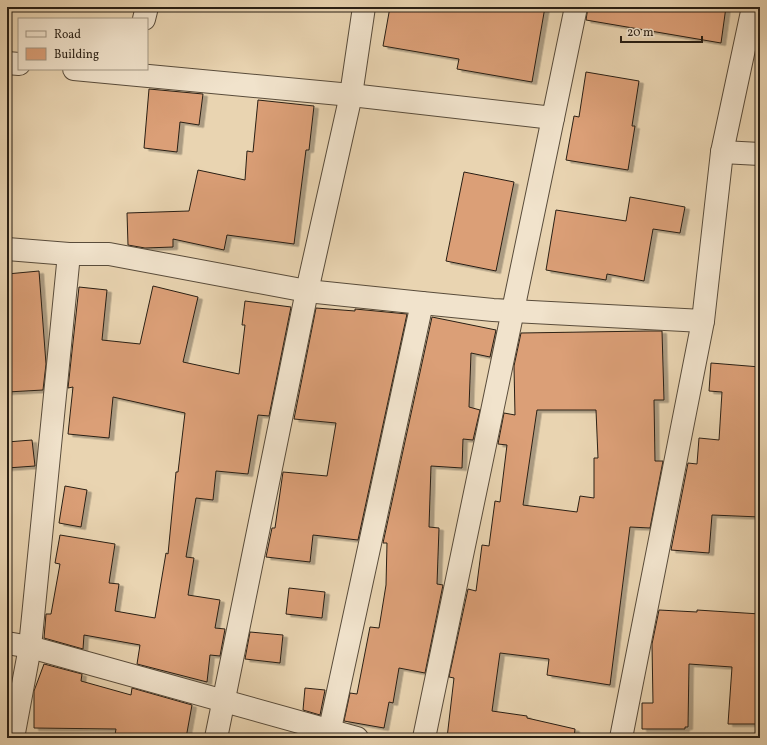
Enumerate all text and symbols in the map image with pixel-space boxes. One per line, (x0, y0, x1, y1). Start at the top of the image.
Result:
legend (18, 18, 148, 70)
scale bar (621, 18, 702, 44)
text: 20 m (627, 25, 654, 41)
text: Road (54, 27, 81, 43)
text: Building (54, 47, 99, 63)

